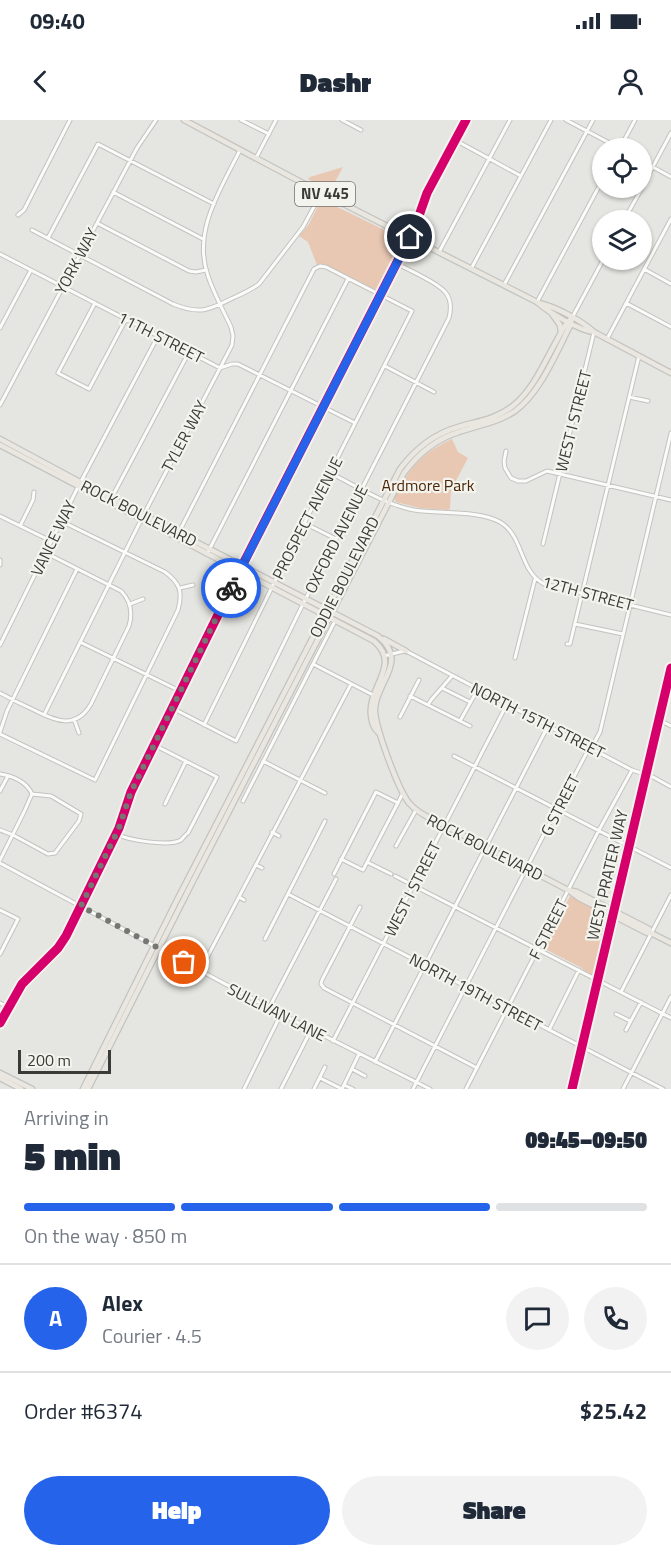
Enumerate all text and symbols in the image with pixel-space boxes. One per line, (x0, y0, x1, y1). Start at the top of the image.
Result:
text: 09:40 (30, 4, 85, 38)
text: Dashr (300, 61, 371, 102)
icon: back (24, 65, 57, 98)
icon: person (614, 65, 647, 98)
map controls (592, 138, 652, 270)
button: locate (592, 138, 652, 198)
road number: NV 445 (295, 182, 355, 206)
button: layers (592, 210, 652, 270)
pin (384, 211, 435, 262)
icon: home (393, 220, 426, 253)
street label: YORK WAY (48, 223, 104, 299)
street label: 11TH STREET (114, 305, 209, 369)
street label: WEST I STREET (549, 367, 597, 474)
street label: TYLER WAY (155, 396, 213, 476)
street label: PROSPECT AVENUE (266, 452, 348, 583)
street label: ROCK BOULEVARD (77, 473, 201, 553)
park label: Ardmore Park (382, 473, 475, 497)
street label: OXFORD AVENUE (298, 480, 374, 597)
street label: VANCE WAY (24, 496, 82, 580)
street label: ODDIE BOULEVARD (303, 512, 385, 642)
courier (201, 558, 261, 618)
street label: 12TH STREET (540, 569, 637, 617)
icon: bike (215, 572, 248, 605)
street label: NORTH 15TH STREET (467, 676, 610, 764)
street label: G STREET (534, 769, 586, 840)
street label: ROCK BOULEVARD (423, 807, 547, 887)
street label: WEST PRATER WAY (580, 807, 634, 943)
street label: WEST I STREET (378, 837, 447, 941)
street label: F STREET (523, 894, 574, 963)
pin (158, 936, 209, 987)
icon: bag (167, 945, 200, 978)
street label: NORTH 19TH STREET (405, 947, 547, 1037)
street label: SULLIVAN LANE (224, 977, 331, 1047)
scale bar (18, 1047, 111, 1074)
text: 200 m (27, 1048, 71, 1072)
text: Arriving in (24, 1102, 109, 1133)
text: 09:45–09:50 (525, 1123, 647, 1157)
text: 5 min (24, 1126, 121, 1185)
text: On the way · 850 m (24, 1220, 187, 1251)
text: Alex (102, 1286, 143, 1320)
button: chat (506, 1287, 569, 1350)
button: phone (584, 1287, 647, 1350)
text: A (49, 1301, 62, 1335)
text: Courier · 4.5 (102, 1320, 202, 1351)
text: Order #6374 (24, 1394, 143, 1428)
text: $25.42 (580, 1394, 647, 1428)
button: Help (24, 1476, 330, 1545)
button: Share (342, 1476, 647, 1545)

